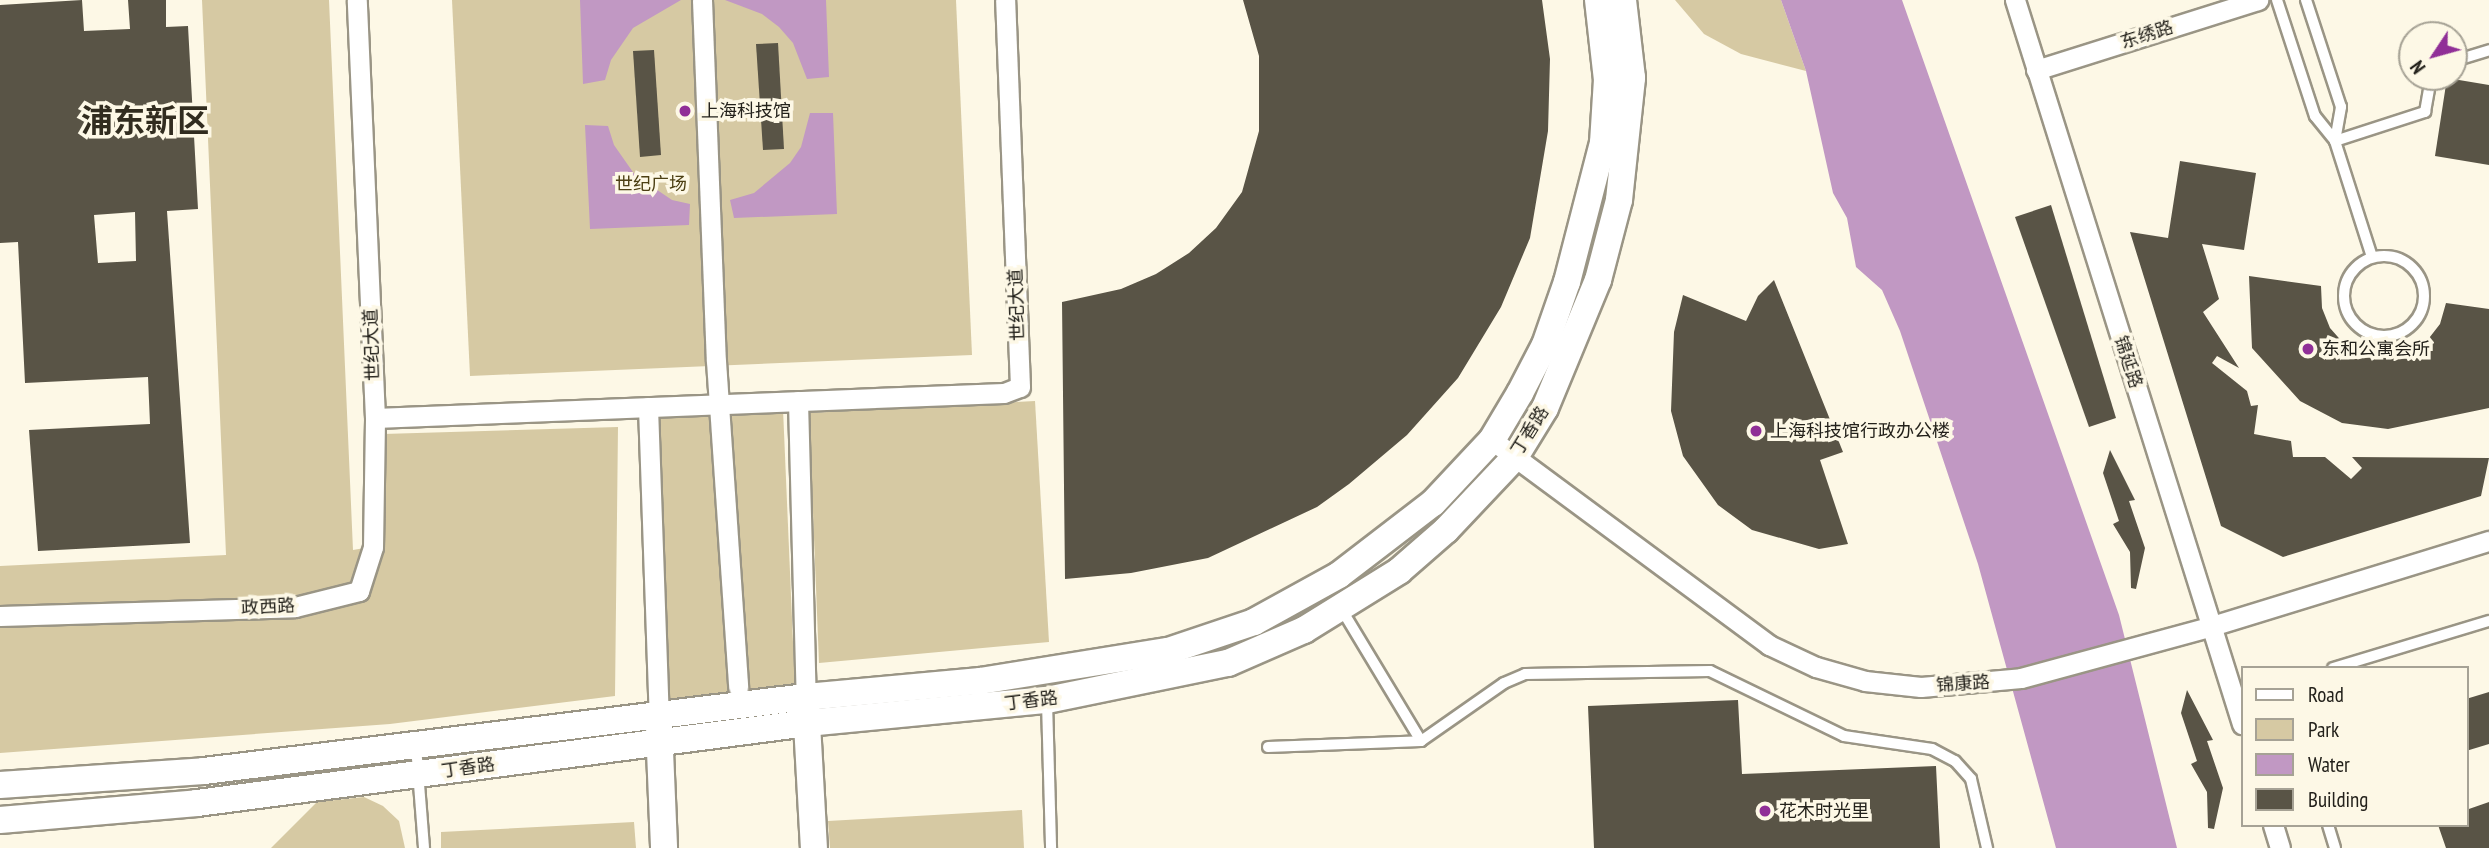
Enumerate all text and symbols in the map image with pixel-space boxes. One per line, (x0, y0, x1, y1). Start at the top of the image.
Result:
street label: 东绣路 (2118, 16, 2176, 54)
north arrow (2398, 21, 2468, 91)
text: N (2405, 56, 2430, 78)
place label: 上海科技馆 (701, 100, 791, 122)
district label: 浦东新区 (81, 101, 209, 139)
marker: 上海科技馆 (675, 101, 695, 121)
park label: 世纪广场 (615, 173, 687, 195)
street label: 世纪大道 (1005, 269, 1029, 341)
street label: 世纪大道 (360, 309, 384, 381)
street label: 锦延路 (2109, 333, 2147, 391)
place label: 东和公寓会所 (2322, 338, 2430, 360)
marker: 东和公寓会所 (2300, 341, 2316, 357)
street label: 丁香路 (1507, 402, 1553, 460)
place label: 上海科技馆行政办公楼 (1770, 420, 1950, 442)
marker: 上海科技馆行政办公楼 (1748, 423, 1764, 439)
street label: 政西路 (240, 595, 296, 619)
legend (2240, 666, 2468, 827)
street label: 锦康路 (1935, 671, 1991, 697)
text: Road (2308, 681, 2344, 708)
street label: 丁香路 (1003, 687, 1059, 715)
text: Park (2308, 716, 2339, 743)
text: Water (2308, 751, 2350, 778)
street label: 丁香路 (440, 754, 496, 782)
text: Building (2308, 786, 2368, 813)
place label: 花木时光里 (1779, 800, 1869, 822)
marker: 花木时光里 (1757, 803, 1773, 819)

